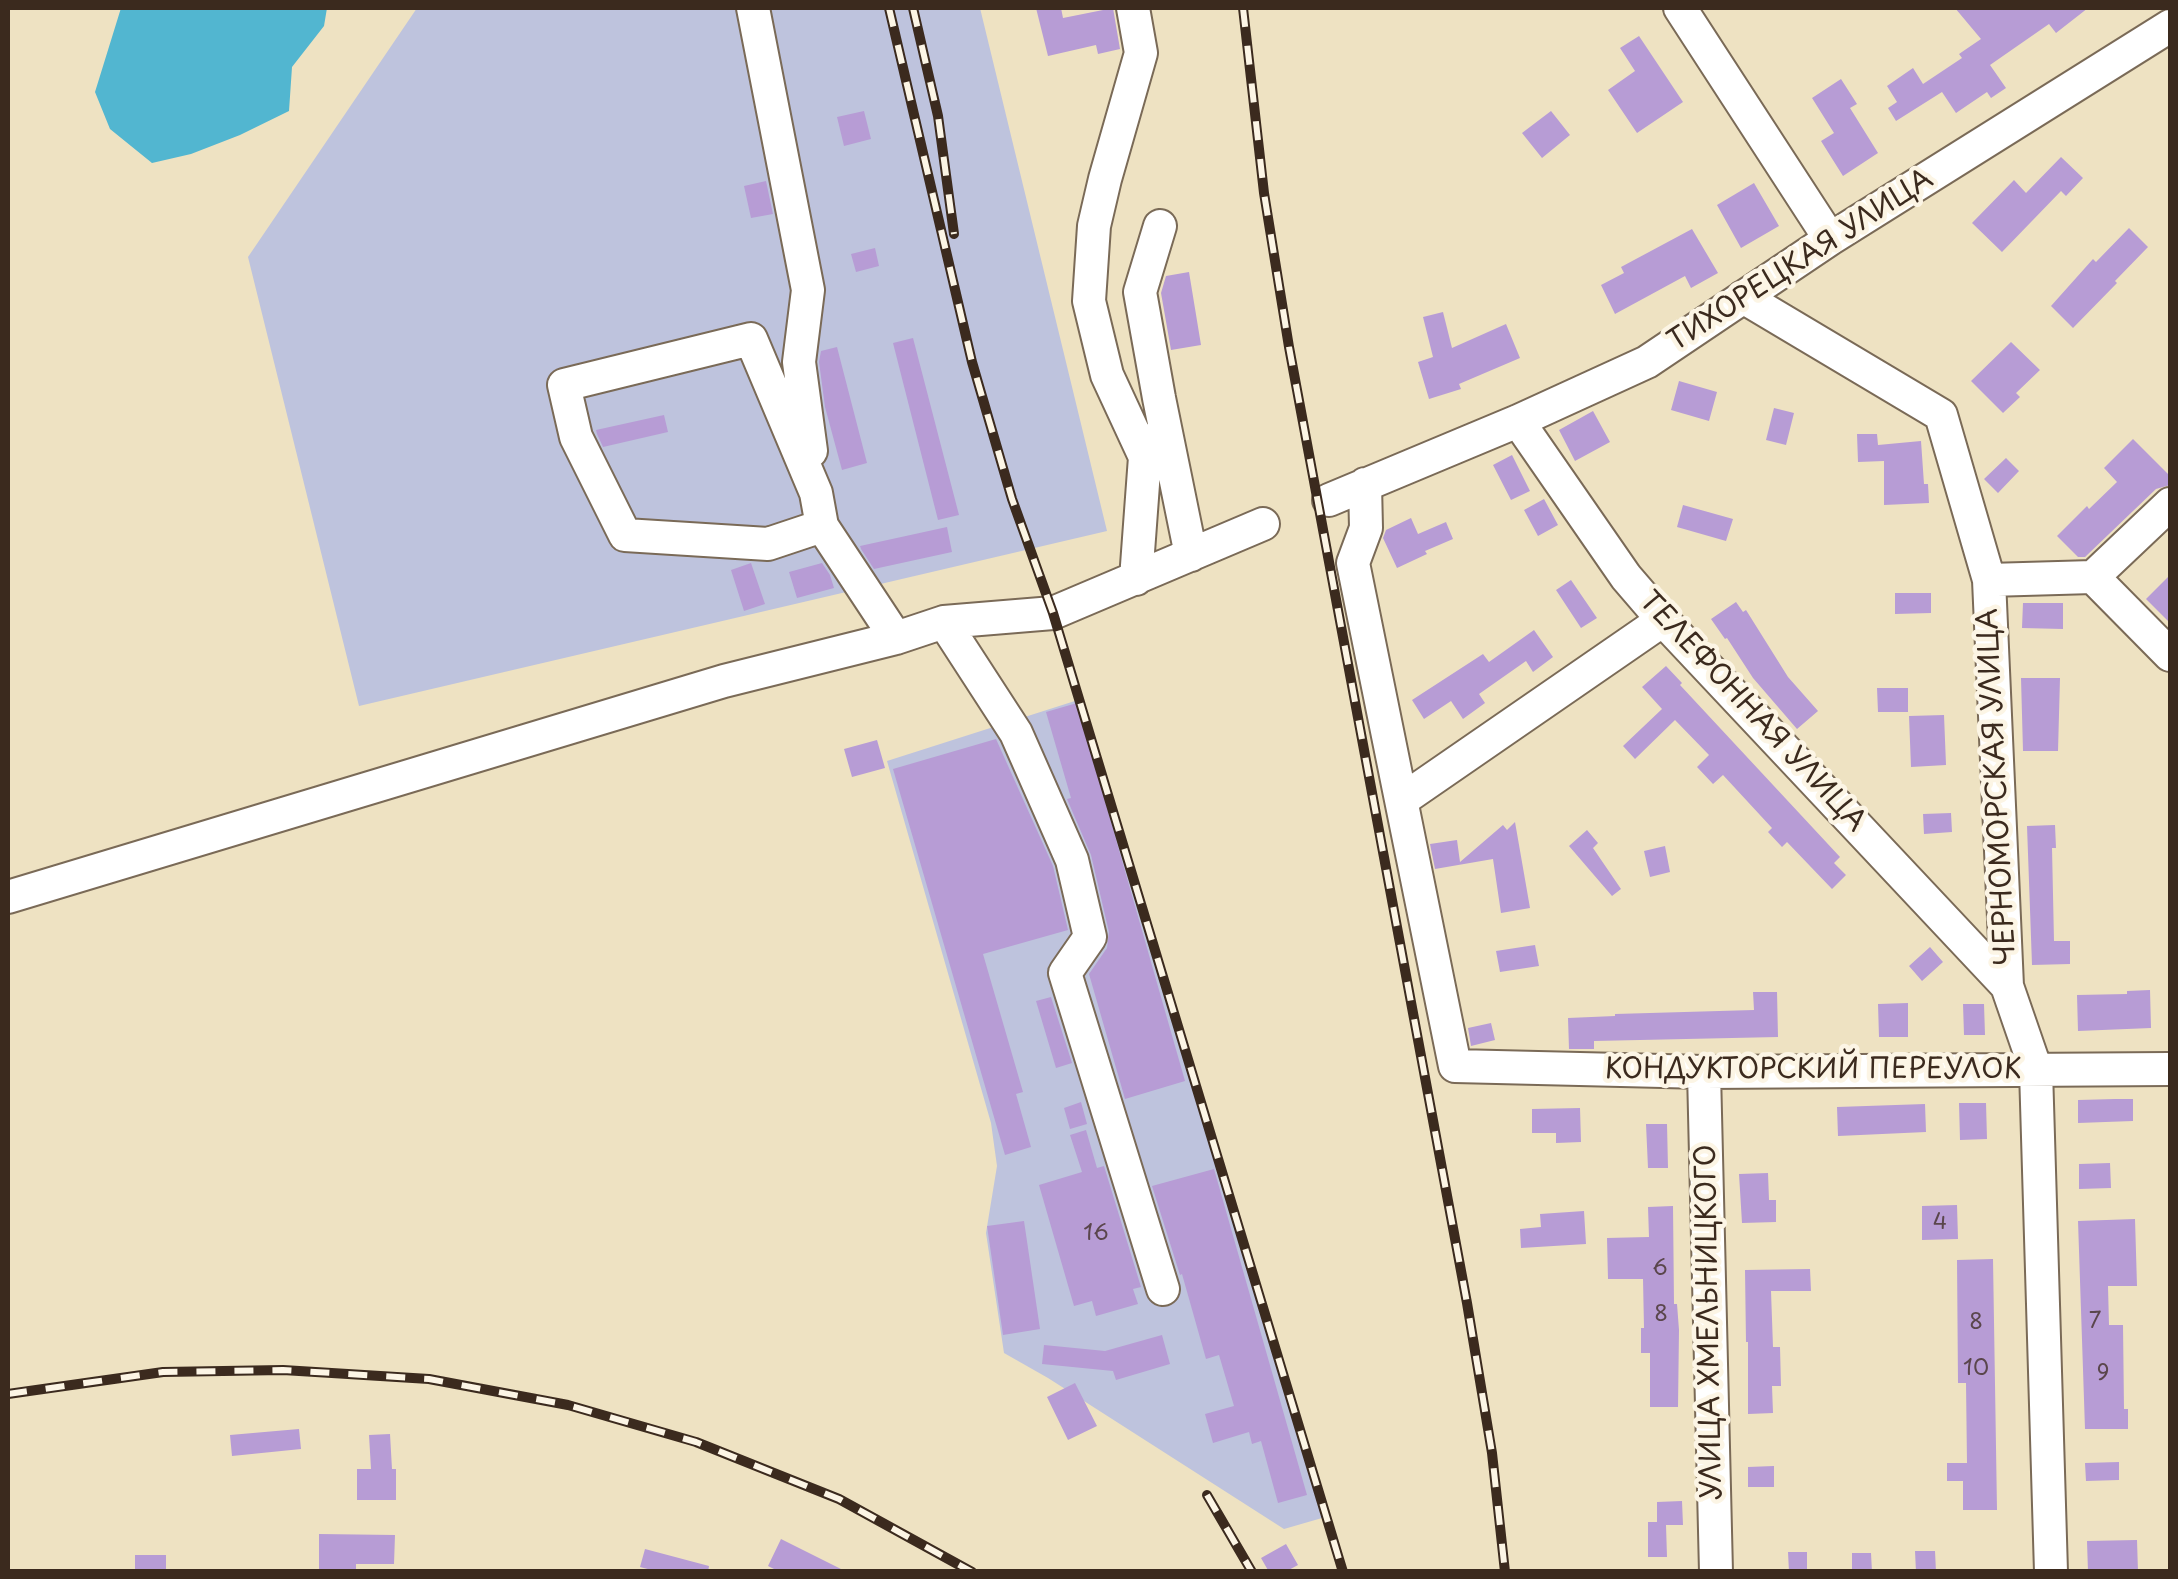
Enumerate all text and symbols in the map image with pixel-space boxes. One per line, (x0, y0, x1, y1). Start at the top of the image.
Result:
street label: ТИХОРЕЦКАЯ УЛИЦА (1662, 163, 1940, 359)
street label: ТЕЛЕФОННАЯ УЛИЦА (1632, 585, 1872, 839)
street label: ЧЕРНОМОРСКАЯ УЛИЦА (1972, 607, 2024, 967)
street label: КОНДУКТОРСКИЙ ПЕРЕУЛОК (1604, 1053, 2022, 1087)
street label: УЛИЦА ХМЕЛЬНИЦКОГО (1690, 1144, 1730, 1500)
house number: 4 (1933, 1210, 1947, 1236)
house number: 16 (1083, 1221, 1109, 1247)
house number: 6 (1652, 1256, 1668, 1282)
house number: 8 (1654, 1302, 1668, 1328)
house number: 7 (2089, 1309, 2101, 1335)
house number: 8 (1969, 1310, 1983, 1336)
house number: 10 (1963, 1356, 1989, 1382)
house number: 9 (2097, 1361, 2109, 1387)

